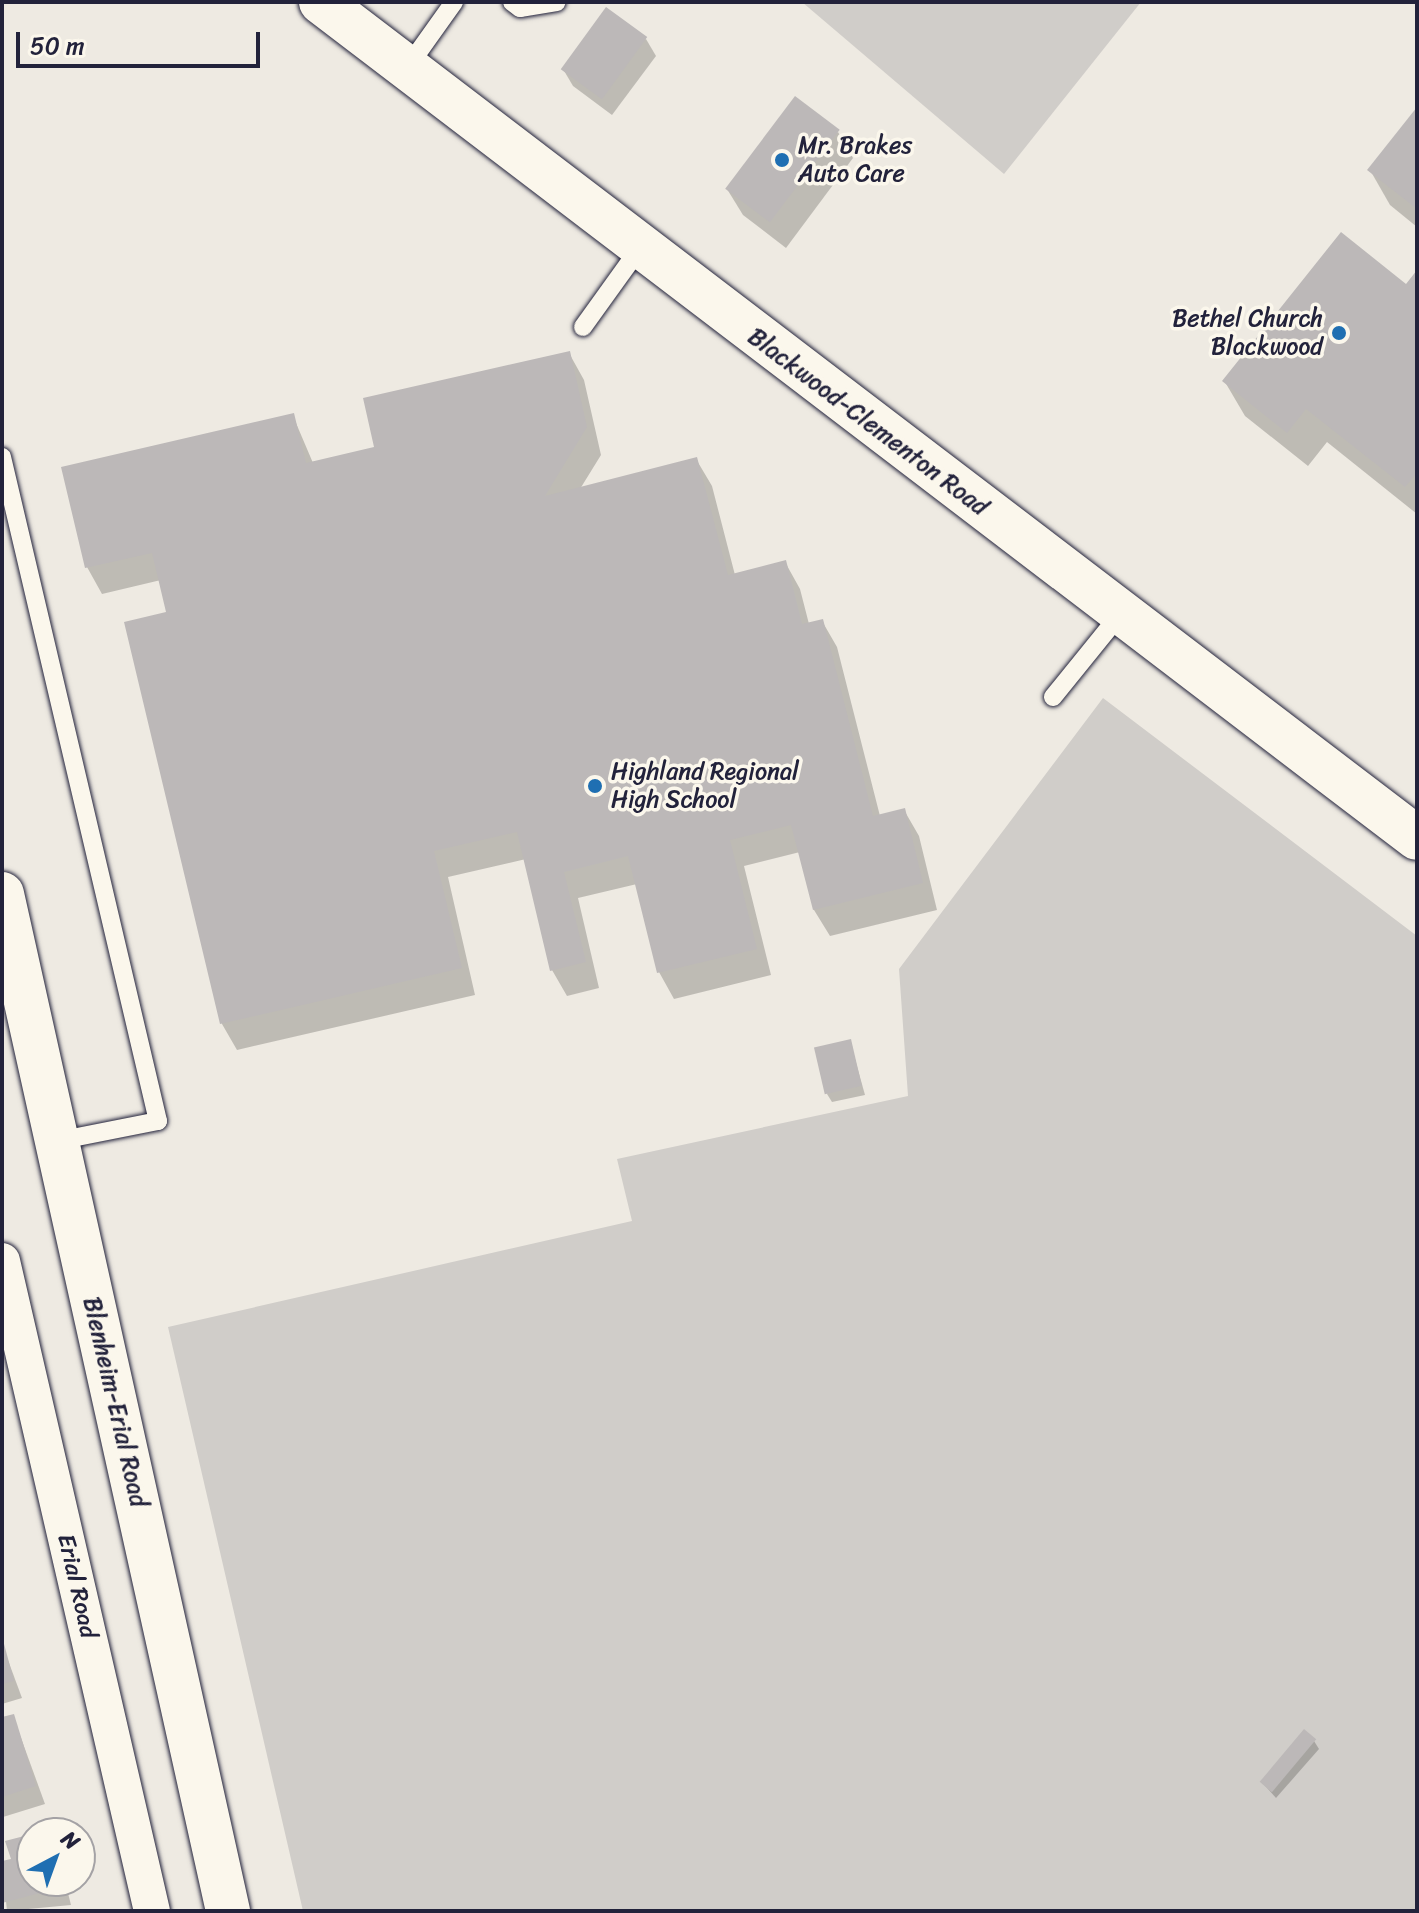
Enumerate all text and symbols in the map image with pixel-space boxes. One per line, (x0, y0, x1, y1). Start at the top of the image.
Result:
scale bar (20, 16, 264, 66)
text: 50 m (30, 25, 85, 67)
place label: Mr. Brakes Auto Care (798, 132, 911, 188)
marker: Mr. Brakes Auto Care (773, 151, 791, 169)
place label: Bethel Church Blackwood (1172, 305, 1323, 361)
street label: Blackwood-Clementon Road (742, 322, 994, 522)
marker: Bethel Church Blackwood (1330, 324, 1348, 342)
place label: Highland Regional High School (611, 758, 799, 814)
marker: Highland Regional High School (586, 777, 604, 795)
street label: Blenheim-Erial Road (77, 1294, 153, 1510)
street label: Erial Road (51, 1531, 103, 1641)
north arrow (16, 1817, 96, 1897)
text: N (52, 1820, 89, 1860)

